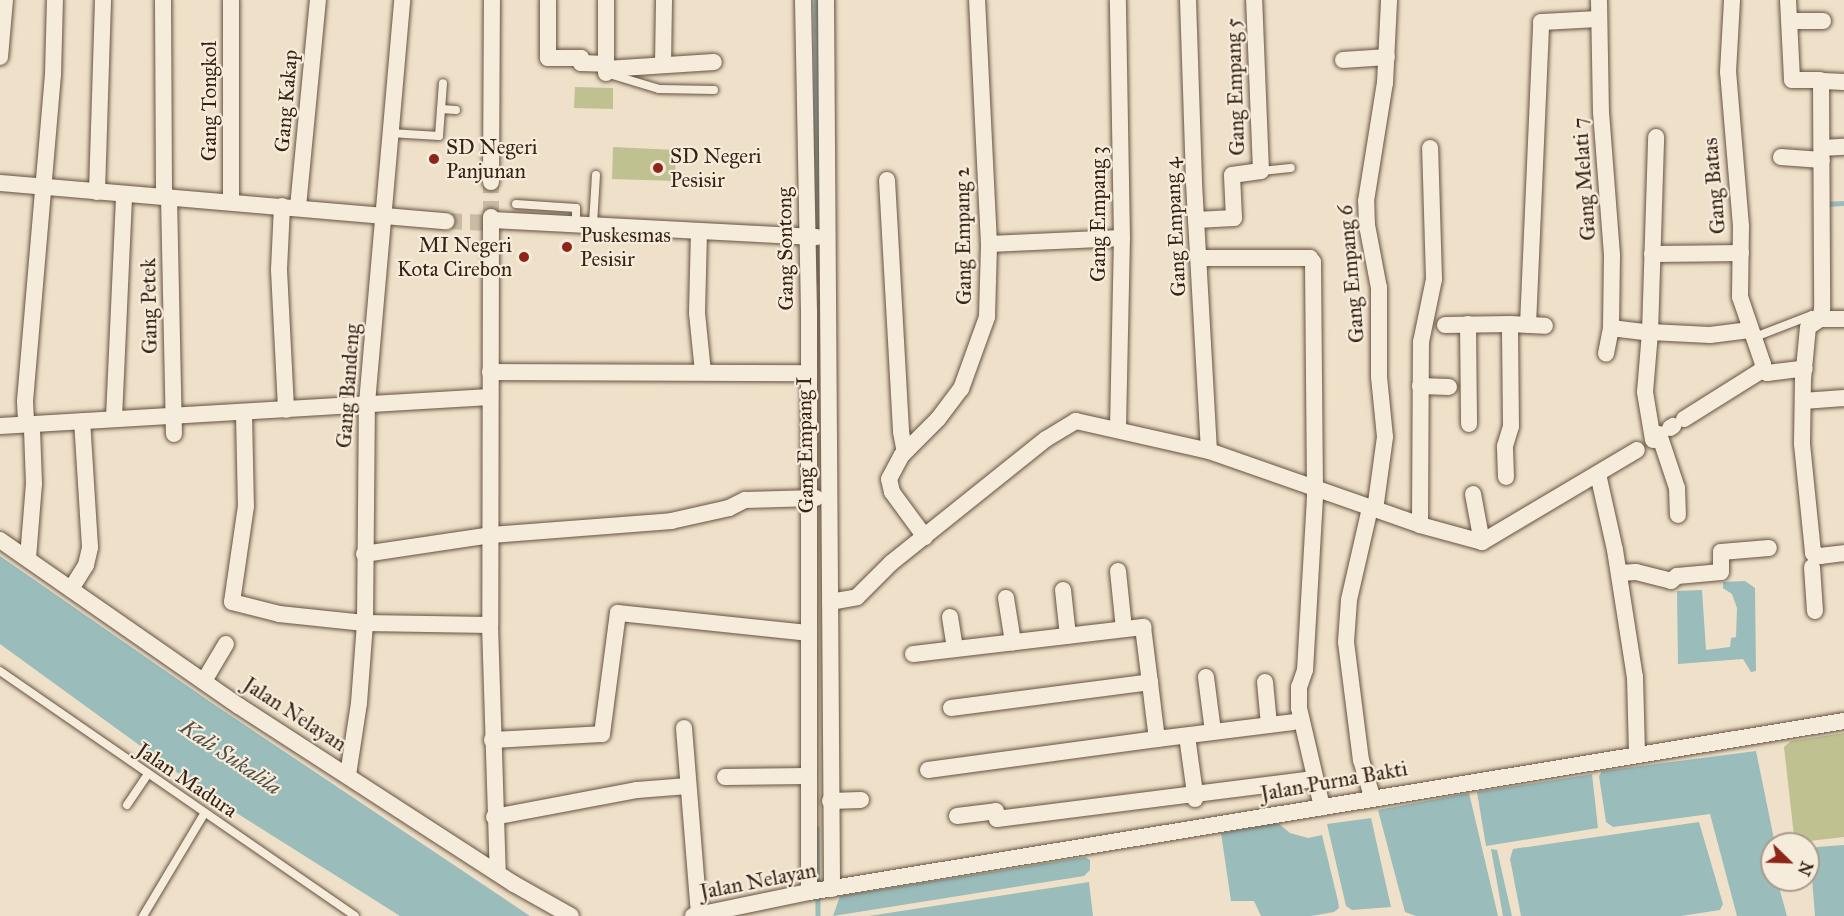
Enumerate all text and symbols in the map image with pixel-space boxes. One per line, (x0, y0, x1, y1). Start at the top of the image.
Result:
street label: Gang Empang 5 (1220, 18, 1250, 156)
street label: Gang Tongkol (196, 41, 222, 161)
street label: Gang Kakap (269, 49, 303, 153)
street label: Gang Melati 7 (1567, 116, 1601, 242)
place label: SD Negeri Panjunan (446, 134, 538, 184)
street label: Gang Batas (1697, 137, 1731, 235)
place label: SD Negeri Pesisir (670, 143, 762, 193)
street label: Gang Empang 3 (1085, 146, 1111, 282)
marker: SD Negeri Panjunan (427, 152, 441, 166)
street label: Gang Empang 4 (1159, 157, 1191, 297)
marker: SD Negeri Pesisir (651, 161, 665, 175)
street label: Gang Empang 2 (949, 167, 977, 305)
street label: Gang Sontong (771, 187, 799, 311)
street label: Gang Empang 6 (1332, 204, 1370, 344)
place label: Puskesmas Pesisir (580, 222, 671, 272)
place label: MI Negeri Kota Cirebon (397, 232, 512, 282)
marker: Puskesmas Pesisir (558, 238, 576, 256)
marker: MI Negeri Kota Cirebon (517, 250, 531, 264)
street label: Gang Petek (136, 258, 162, 354)
street label: Gang Bandeng (331, 323, 365, 449)
street label: Gang Empang I (791, 376, 819, 514)
street label: Jalan Nelayan (239, 671, 351, 757)
water label: Kali Sukalila (175, 714, 287, 800)
street label: Jalan Madura (132, 737, 242, 823)
street label: Jalan Purna Bakti (1259, 756, 1409, 806)
north arrow (1760, 832, 1820, 892)
street label: Jalan Nelayan (698, 857, 818, 905)
text: N (1794, 858, 1817, 878)

